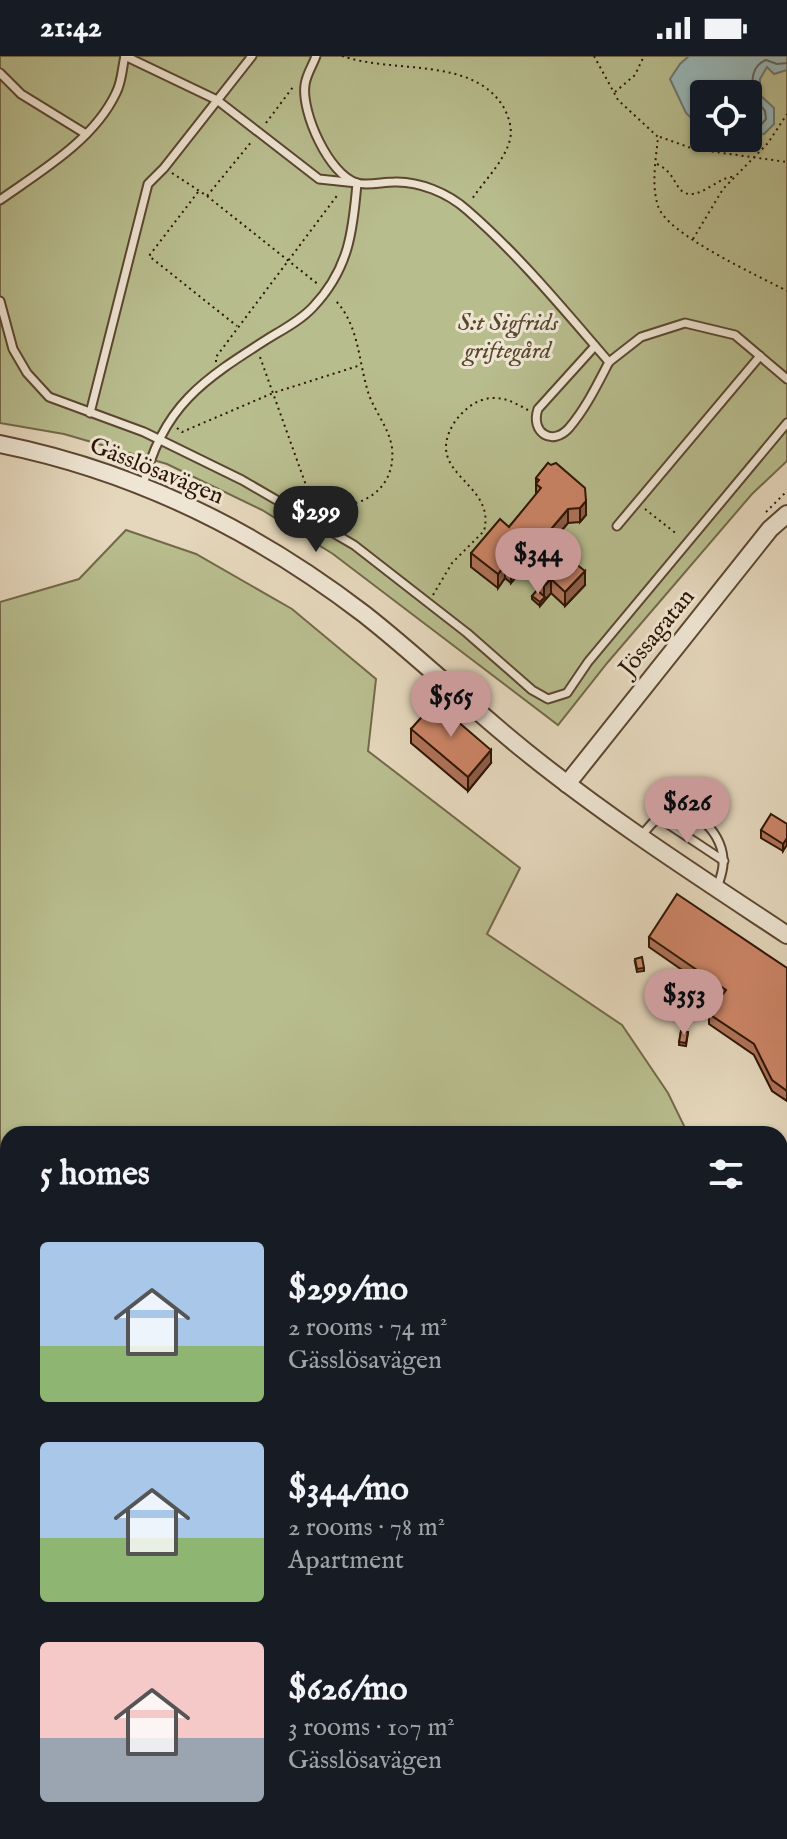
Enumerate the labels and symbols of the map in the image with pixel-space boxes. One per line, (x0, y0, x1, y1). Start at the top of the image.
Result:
park label: S:t Sigfrids griftegård (458, 308, 559, 367)
street label: Gässlösavägen (85, 430, 228, 512)
pin: $299 (269, 486, 363, 554)
pin: $344 (491, 528, 585, 596)
street label: Jössagatan (610, 583, 702, 685)
pin: $565 (404, 671, 498, 739)
pin: $626 (640, 777, 734, 845)
pin: $353 (637, 969, 731, 1037)

